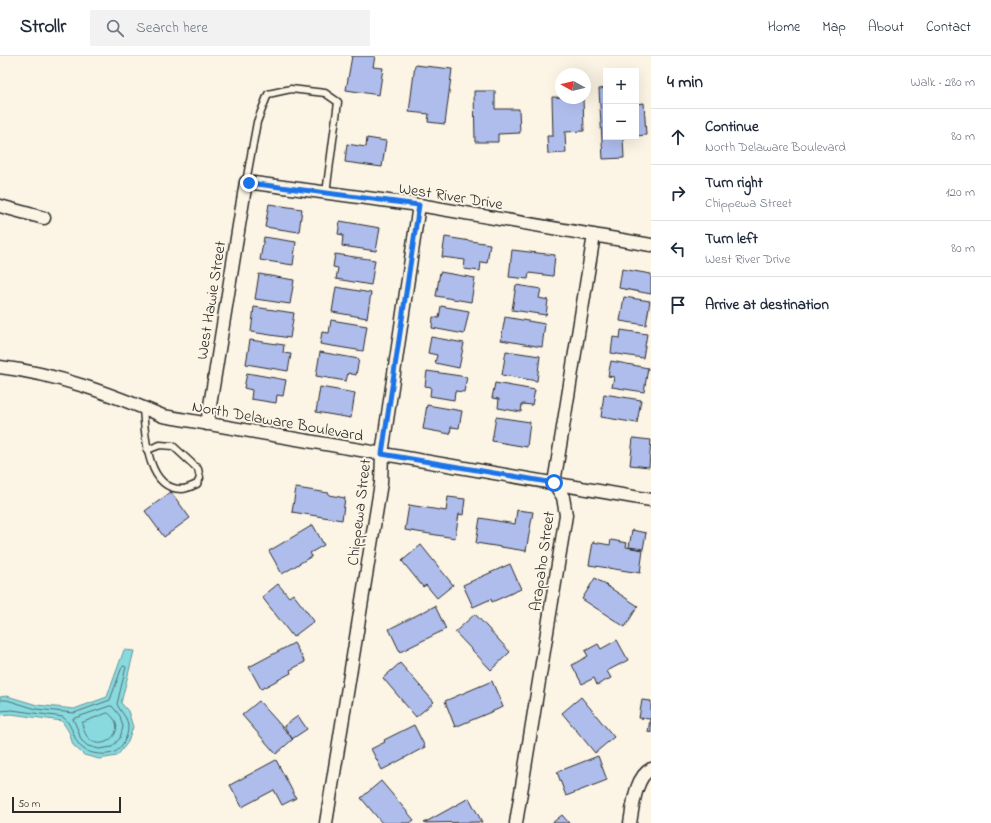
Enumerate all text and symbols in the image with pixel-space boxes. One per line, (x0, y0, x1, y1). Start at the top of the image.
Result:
search box (90, 10, 370, 46)
text: Strollr (20, 14, 66, 41)
icon: search (104, 17, 126, 39)
text: Search here (136, 17, 208, 39)
text: Home (768, 17, 800, 38)
text: Map (822, 17, 846, 38)
text: About (868, 17, 904, 38)
text: Contact (926, 17, 971, 38)
north arrow (555, 68, 591, 104)
map controls (603, 68, 639, 140)
button: + (603, 68, 639, 104)
text: 4 min (667, 70, 703, 95)
text: Walk · 280 m (910, 73, 975, 92)
button: − (603, 104, 639, 140)
text: Continue (705, 116, 759, 138)
icon: ahead (667, 126, 689, 148)
text: 80 m (951, 127, 975, 146)
text: North Delaware Boulevard (705, 138, 846, 157)
text: Turn right (705, 172, 763, 194)
route end (240, 174, 258, 192)
street label: West River Drive (397, 177, 505, 217)
icon: right (667, 182, 689, 204)
text: 120 m (945, 183, 975, 202)
text: Chippewa Street (705, 194, 792, 213)
text: Turn left (705, 228, 758, 250)
icon: left (667, 238, 689, 260)
street label: West Hawie Street (191, 239, 233, 361)
text: 80 m (951, 239, 975, 258)
text: West River Drive (705, 250, 790, 269)
icon: arrive (667, 294, 689, 316)
text: Arrive at destination (705, 294, 829, 316)
street label: North Delaware Boulevard (190, 395, 365, 449)
street label: Chippewa Street (342, 457, 379, 567)
route start (545, 474, 563, 492)
street label: Arapaho Street (524, 509, 562, 613)
scale bar (12, 795, 121, 814)
text: 50 m (18, 796, 40, 812)

